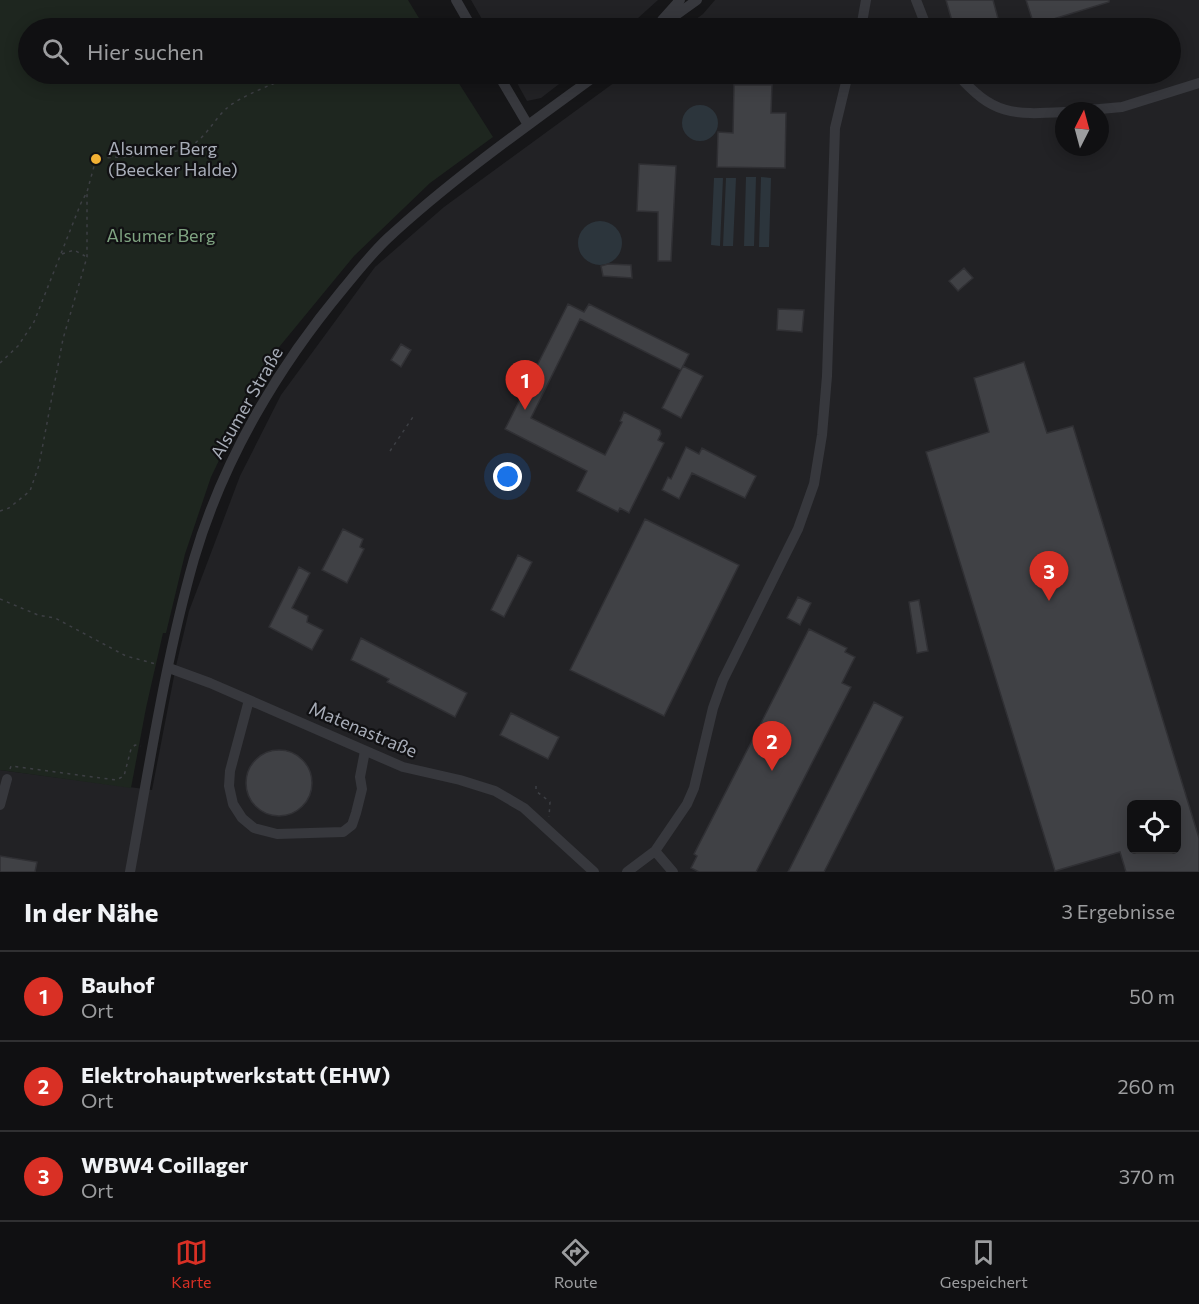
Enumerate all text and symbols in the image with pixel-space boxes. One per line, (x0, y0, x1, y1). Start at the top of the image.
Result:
search box (18, 18, 1181, 84)
icon: search (39, 35, 72, 68)
text: Hier suchen (87, 38, 204, 65)
north arrow (1055, 102, 1109, 156)
place label: Alsumer Berg (Beecker Halde) (108, 137, 238, 180)
marker: Alsumer Berg (Beecker Halde) (89, 152, 103, 166)
park label: Alsumer Berg (106, 224, 216, 246)
street label: Alsumer Straße (205, 343, 287, 462)
pin: 1 (506, 360, 544, 410)
your location (493, 462, 522, 491)
pin: 3 (1030, 552, 1068, 601)
street label: Matenastraße (306, 696, 421, 762)
pin: 2 (752, 722, 792, 771)
map controls (1127, 800, 1181, 854)
button: locate (1127, 800, 1181, 854)
text: In der Nähe (24, 896, 159, 927)
text: 3 Ergebnisse (1062, 899, 1175, 923)
text: Bauhof (81, 971, 155, 998)
text: 1 (39, 984, 48, 1008)
text: 50 m (1129, 984, 1175, 1008)
text: Ort (81, 998, 114, 1022)
text: Elektrohauptwerkstatt (EHW) (81, 1061, 390, 1088)
text: 2 (38, 1074, 49, 1098)
text: 260 m (1117, 1074, 1175, 1098)
text: Ort (81, 1088, 114, 1112)
text: WBW4 Coillager (81, 1151, 248, 1178)
text: 3 (38, 1164, 49, 1188)
text: 370 m (1119, 1164, 1175, 1188)
text: Ort (81, 1178, 114, 1202)
tab: Karte (171, 1236, 212, 1291)
tab: Route (554, 1236, 598, 1291)
tab: Gespeichert (940, 1236, 1028, 1291)

